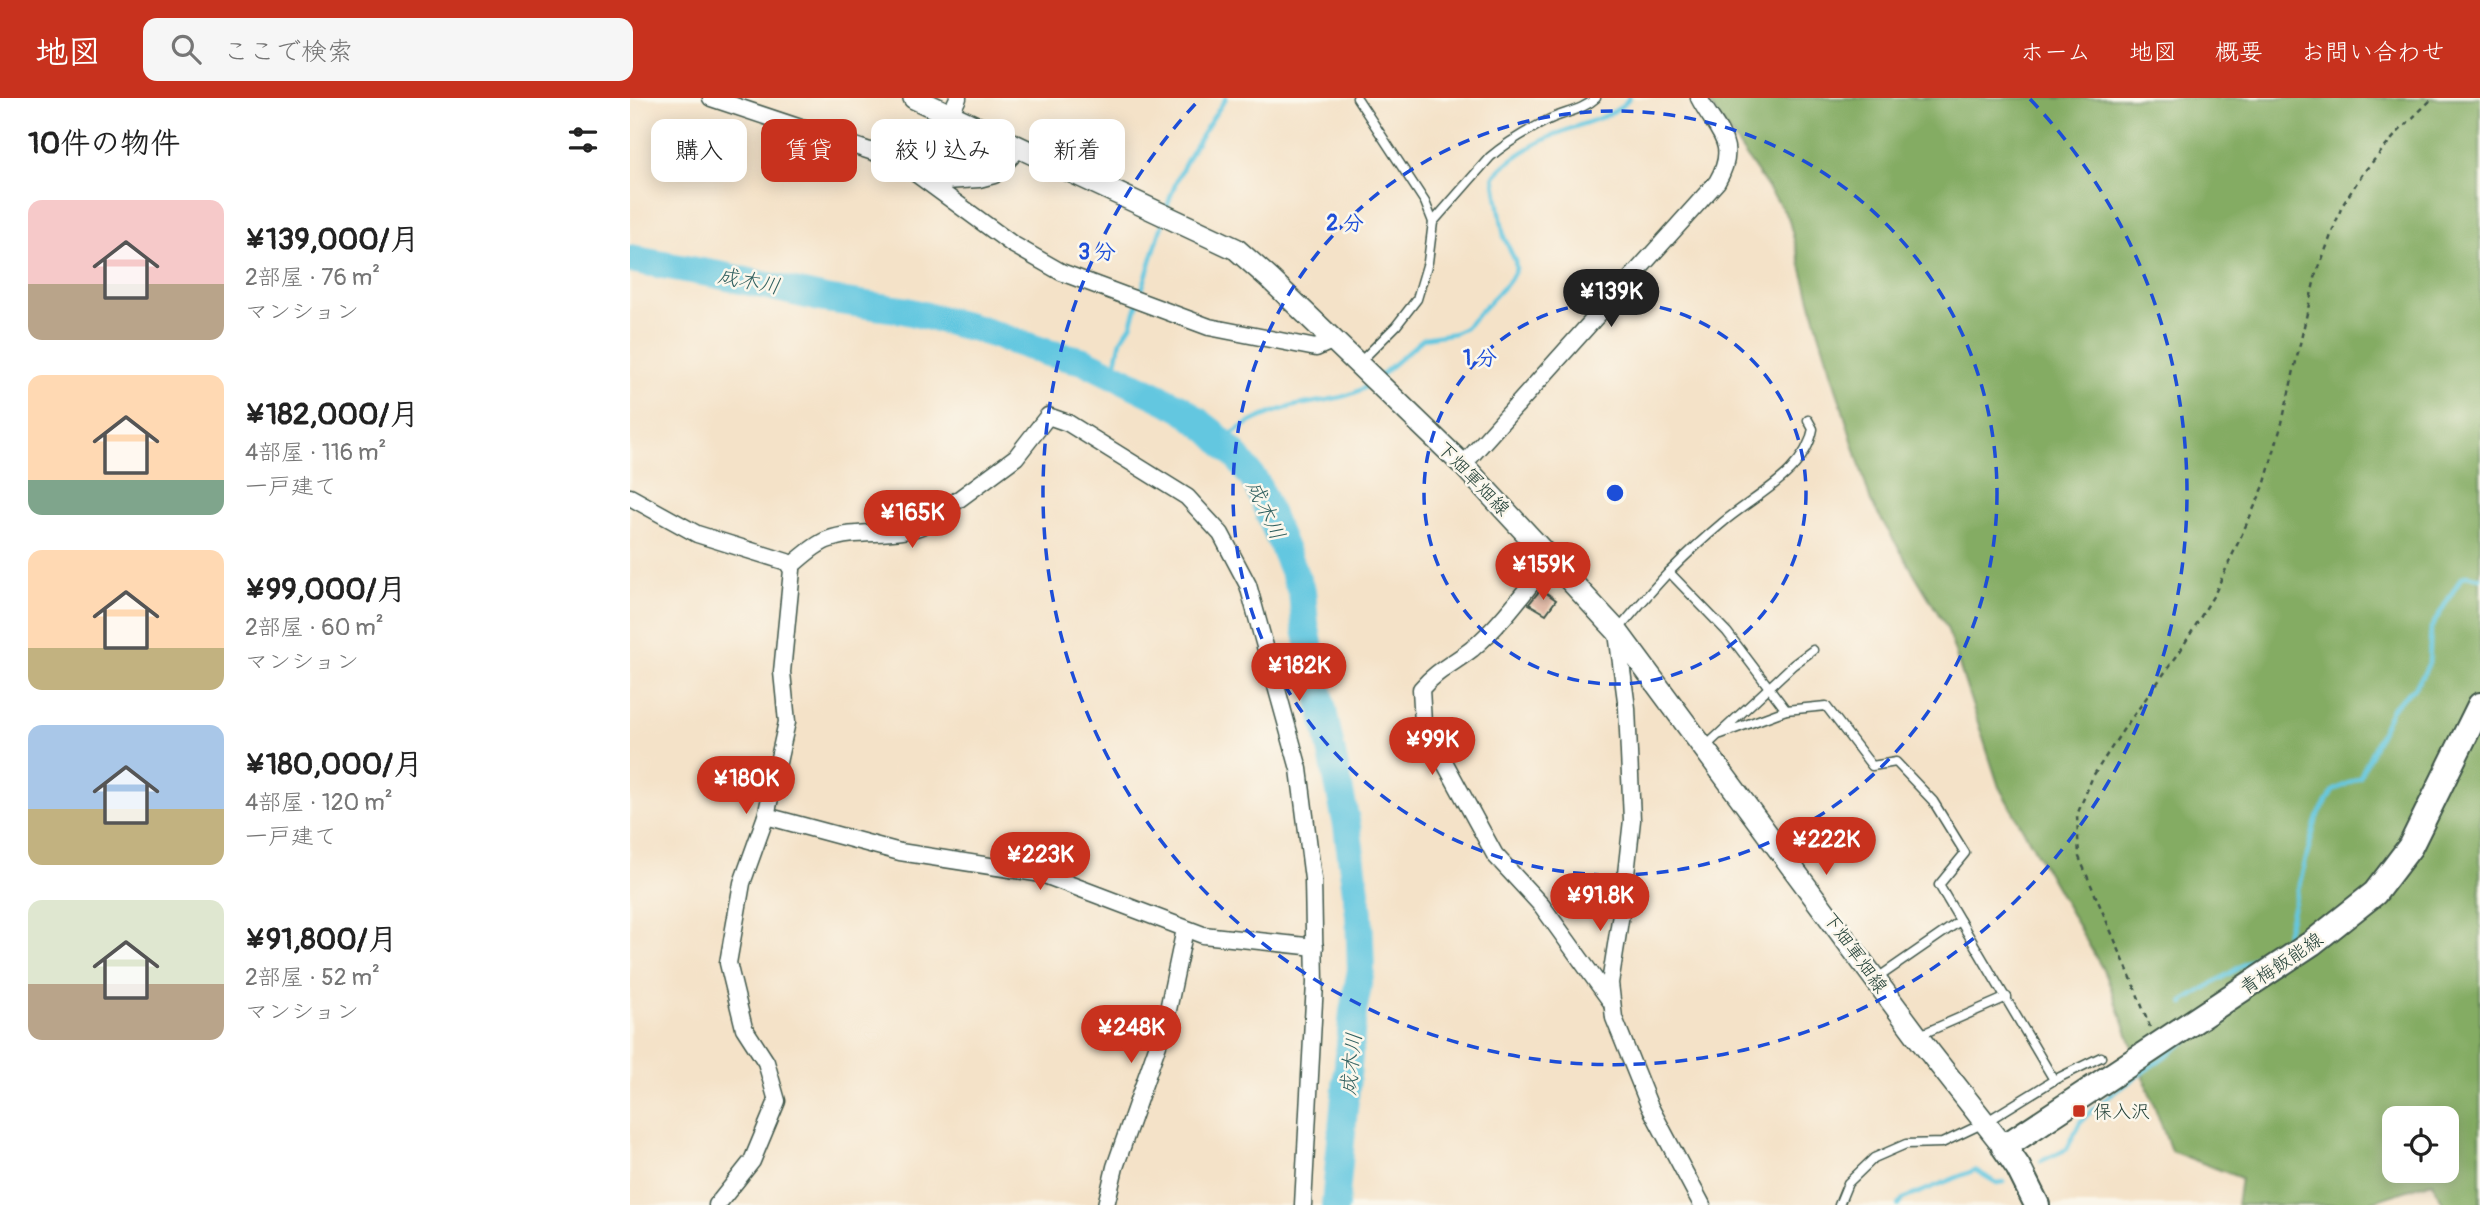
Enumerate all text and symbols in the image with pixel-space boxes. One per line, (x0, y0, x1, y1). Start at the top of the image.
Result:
search box (143, 18, 633, 81)
icon: search (167, 30, 205, 68)
text: 地図 (35, 32, 101, 73)
text: ここで検索 (223, 36, 353, 68)
text: ホーム (2020, 38, 2091, 67)
text: 地図 (2129, 38, 2177, 67)
text: 概要 (2215, 38, 2263, 67)
text: お問い合わせ (2301, 38, 2445, 67)
chip: 購入 (651, 119, 747, 182)
chip: 賃貸 (761, 119, 857, 182)
chip: 絞り込み (871, 119, 1015, 182)
chip: 新着 (1029, 119, 1125, 182)
icon: filters (564, 121, 602, 159)
text: 10件の物件 (28, 125, 180, 162)
text: 2 分 (1326, 210, 1364, 237)
text: ¥139,000/月 (245, 221, 420, 258)
icon: home (84, 228, 168, 312)
text: 3 分 (1078, 239, 1116, 266)
water label: 成木川 (715, 262, 782, 301)
text: 2部屋 · 76 m² (245, 263, 380, 292)
pin: ¥139K (1562, 270, 1660, 329)
text: ¥139K (1579, 277, 1643, 306)
text: マンション (245, 297, 359, 326)
text: 1 分 (1463, 345, 1497, 372)
text: ¥182,000/月 (245, 396, 419, 433)
icon: home (84, 403, 168, 487)
street label: 下畑軍畑線 (1432, 436, 1515, 521)
text: 4部屋 · 116 m² (245, 438, 386, 467)
text: 一戸建て (245, 472, 337, 501)
water label: 成木川 (1240, 476, 1291, 544)
centre of rings (1603, 481, 1627, 505)
pin: ¥165K (863, 490, 961, 550)
text: ¥165K (880, 498, 944, 527)
pin: ¥159K (1494, 542, 1592, 602)
text: ¥159K (1511, 550, 1575, 579)
text: ¥99,000/月 (245, 571, 407, 608)
icon: home (84, 578, 168, 662)
text: 2部屋 · 60 m² (245, 613, 384, 642)
pin: ¥182K (1250, 644, 1348, 703)
text: マンション (245, 647, 359, 676)
text: ¥182K (1267, 651, 1331, 680)
pin: ¥99K (1391, 718, 1473, 777)
text: ¥99K (1405, 725, 1459, 754)
text: ¥180,000/月 (245, 746, 423, 783)
icon: home (84, 753, 168, 837)
pin: ¥180K (697, 756, 795, 816)
text: ¥180K (713, 764, 779, 793)
text: 4部屋 · 120 m² (245, 788, 393, 817)
pin: ¥222K (1777, 818, 1875, 877)
text: 一戸建て (245, 822, 337, 851)
text: ¥222K (1792, 825, 1860, 854)
pin: ¥223K (991, 832, 1089, 892)
text: ¥223K (1006, 840, 1074, 869)
pin: ¥91.8K (1543, 874, 1657, 933)
text: ¥91.8K (1566, 881, 1634, 910)
street label: 下畑軍畑線 (1818, 907, 1893, 998)
text: ¥91,800/月 (245, 921, 398, 958)
street label: 青梅飯能線 (2235, 927, 2328, 1000)
icon: home (84, 928, 168, 1012)
text: 2部屋 · 52 m² (245, 963, 380, 992)
text: マンション (245, 997, 359, 1026)
pin: ¥248K (1082, 1006, 1180, 1065)
text: ¥248K (1097, 1013, 1165, 1042)
water label: 成木川 (1335, 1031, 1368, 1097)
place label: 保入沢 (2093, 1100, 2150, 1124)
marker: 保入沢 (2071, 1103, 2087, 1119)
map controls (2382, 1106, 2459, 1183)
button: locate (2382, 1106, 2459, 1183)

